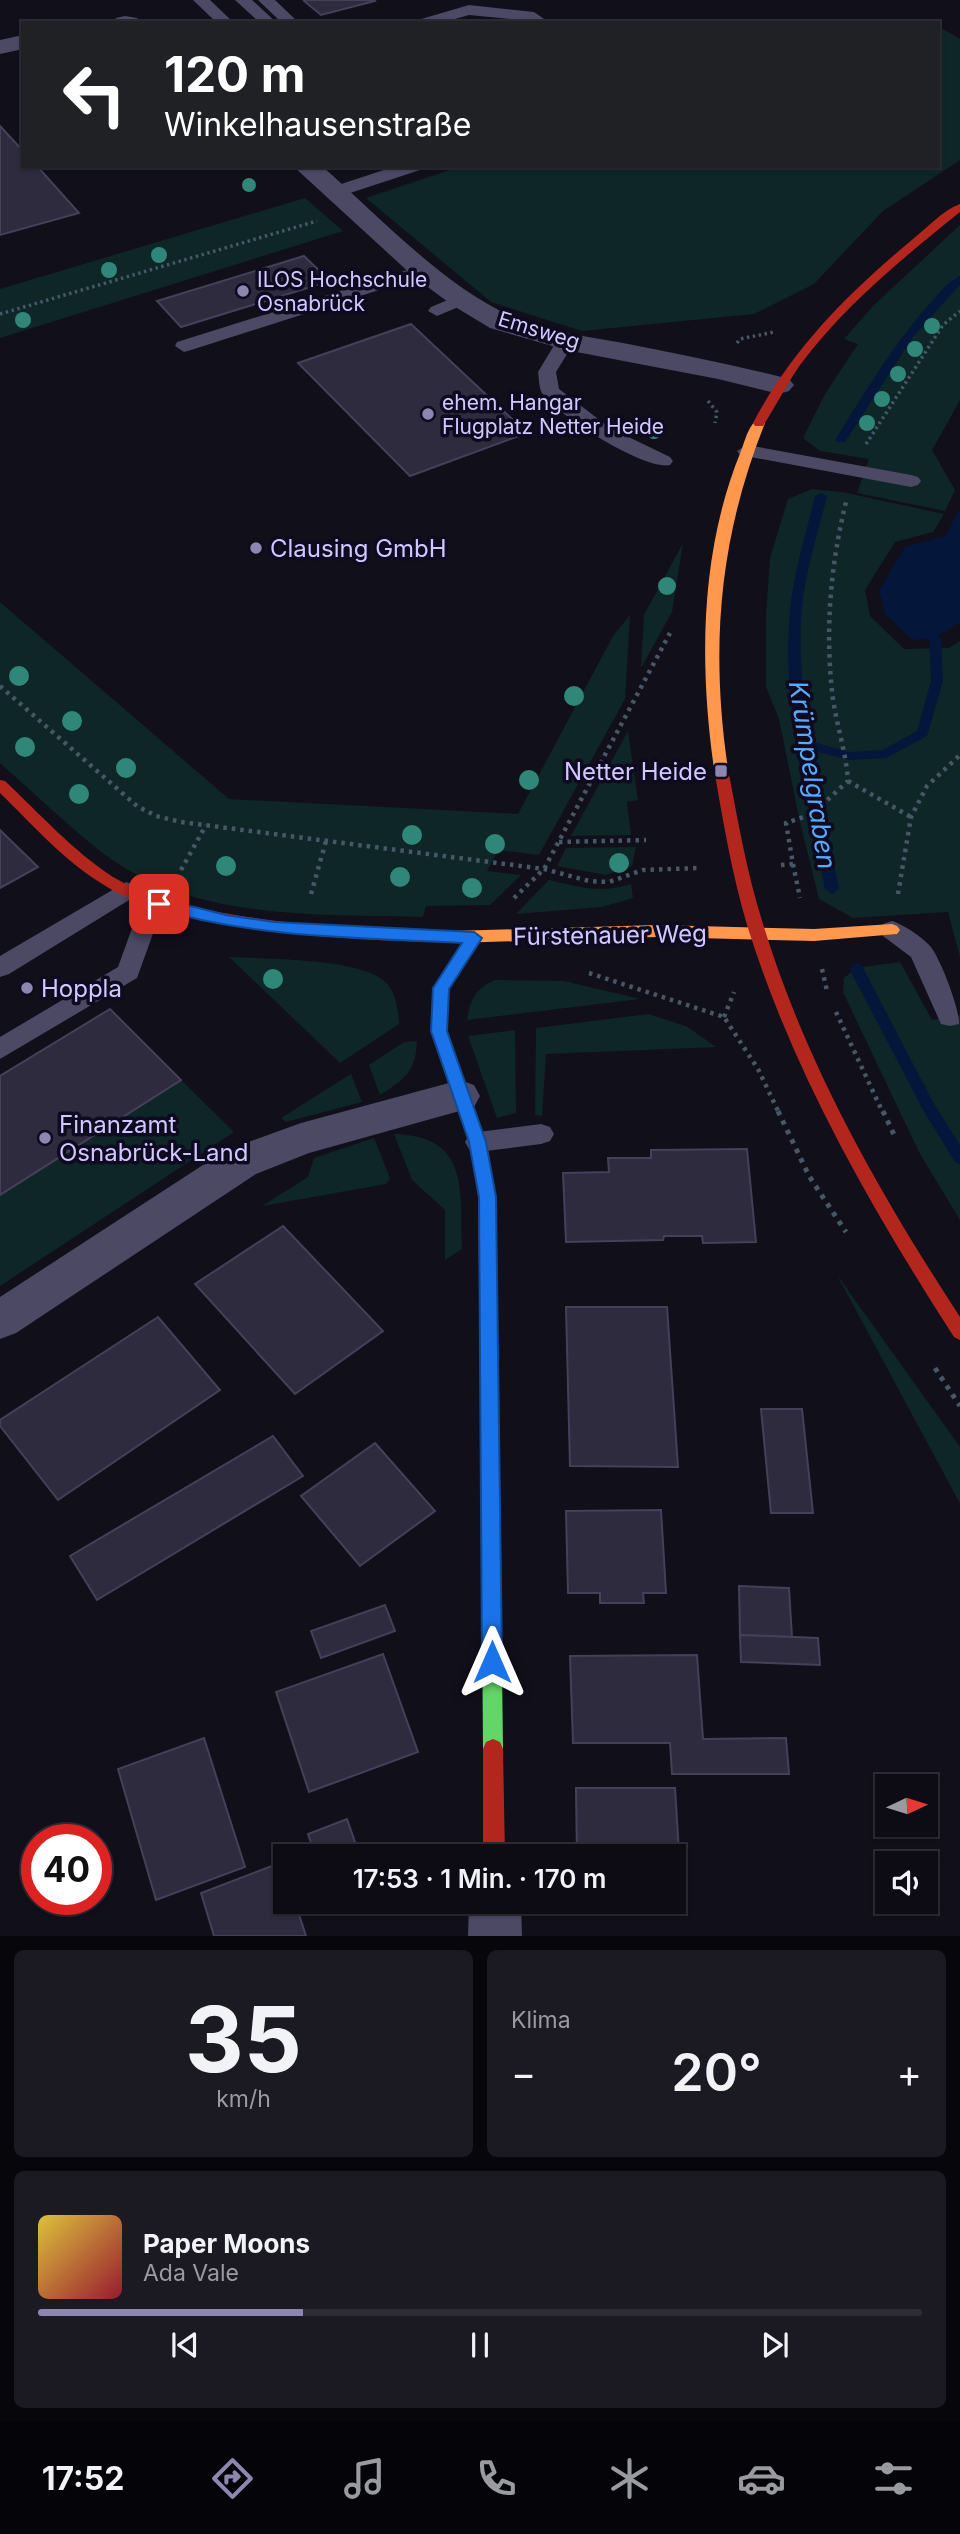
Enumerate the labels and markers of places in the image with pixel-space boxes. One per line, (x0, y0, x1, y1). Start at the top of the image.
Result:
place label: ILOS Hochschule Osnabrück (257, 267, 427, 316)
marker: ILOS Hochschule Osnabrück (235, 283, 251, 299)
place label: ehem. Hangar Flugplatz Netter Heide (442, 390, 664, 439)
marker: ehem. Hangar Flugplatz Netter Heide (420, 406, 436, 422)
place label: Clausing GmbH (270, 534, 447, 563)
marker: Clausing GmbH (248, 540, 264, 556)
place label: Netter Heide (564, 757, 707, 786)
marker: Netter Heide (713, 763, 729, 779)
pin (129, 874, 189, 934)
place label: Hoppla (41, 974, 122, 1003)
marker: Hoppla (19, 980, 35, 996)
place label: Finanzamt Osnabrück-Land (59, 1110, 248, 1167)
marker: Finanzamt Osnabrück-Land (37, 1130, 53, 1146)

